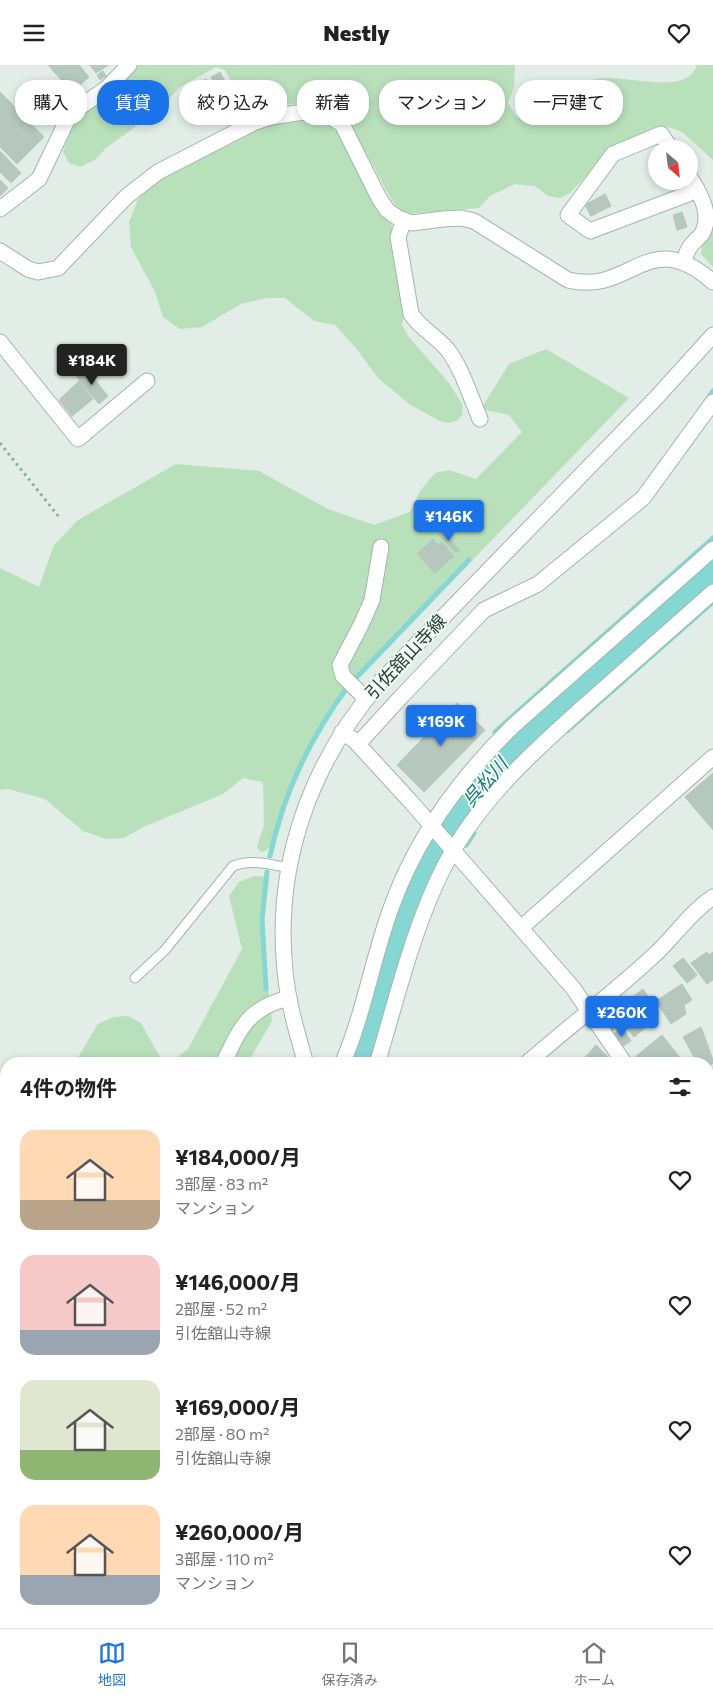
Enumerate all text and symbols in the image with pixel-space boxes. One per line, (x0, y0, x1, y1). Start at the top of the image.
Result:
icon: menu (20, 19, 48, 47)
text: Nestly (323, 19, 390, 46)
icon: heart (665, 19, 693, 47)
chip: 購入 (15, 80, 87, 125)
chip: 賃貸 (97, 80, 169, 125)
chip: 絞り込み (179, 80, 287, 125)
chip: 新着 (297, 80, 369, 125)
chip: マンション (379, 80, 505, 125)
chip: 一戸建て (515, 80, 623, 125)
north arrow (648, 140, 698, 190)
map controls (648, 140, 698, 190)
pin: ¥184K (57, 343, 127, 386)
text: ¥184K (68, 350, 116, 369)
pin: ¥146K (414, 499, 484, 542)
text: ¥146K (425, 506, 473, 525)
street label: 引佐舘山寺線 (360, 609, 450, 703)
pin: ¥169K (406, 705, 476, 747)
text: ¥169K (417, 711, 465, 730)
water label: 呉松川 (457, 751, 513, 811)
pin: ¥260K (587, 995, 657, 1038)
text: ¥260K (597, 1002, 648, 1021)
icon: filters (666, 1073, 694, 1101)
text: 4件の物件 (20, 1075, 117, 1100)
text: ¥184,000/月 (175, 1144, 301, 1169)
icon: home (60, 1150, 120, 1210)
icon: heart (666, 1166, 694, 1194)
text: 3部屋 · 83 m² (175, 1174, 268, 1193)
text: マンション (175, 1198, 255, 1217)
text: ¥146,000/月 (175, 1269, 300, 1294)
icon: home (60, 1275, 120, 1335)
icon: heart (666, 1291, 694, 1319)
text: 2部屋 · 52 m² (175, 1299, 267, 1318)
text: 引佐舘山寺線 (175, 1323, 271, 1342)
text: ¥169,000/月 (175, 1394, 300, 1419)
icon: home (60, 1400, 120, 1460)
icon: heart (666, 1416, 694, 1444)
text: 2部屋 · 80 m² (175, 1424, 269, 1443)
text: 引佐舘山寺線 (175, 1448, 271, 1467)
text: ¥260,000/月 (175, 1519, 304, 1544)
icon: home (60, 1525, 120, 1585)
icon: heart (666, 1541, 694, 1569)
text: 3部屋 · 110 m² (175, 1549, 274, 1568)
text: マンション (175, 1573, 255, 1592)
tab: 地図 (98, 1639, 126, 1689)
tab: 保存済み (322, 1639, 378, 1689)
tab: ホーム (573, 1639, 615, 1689)

